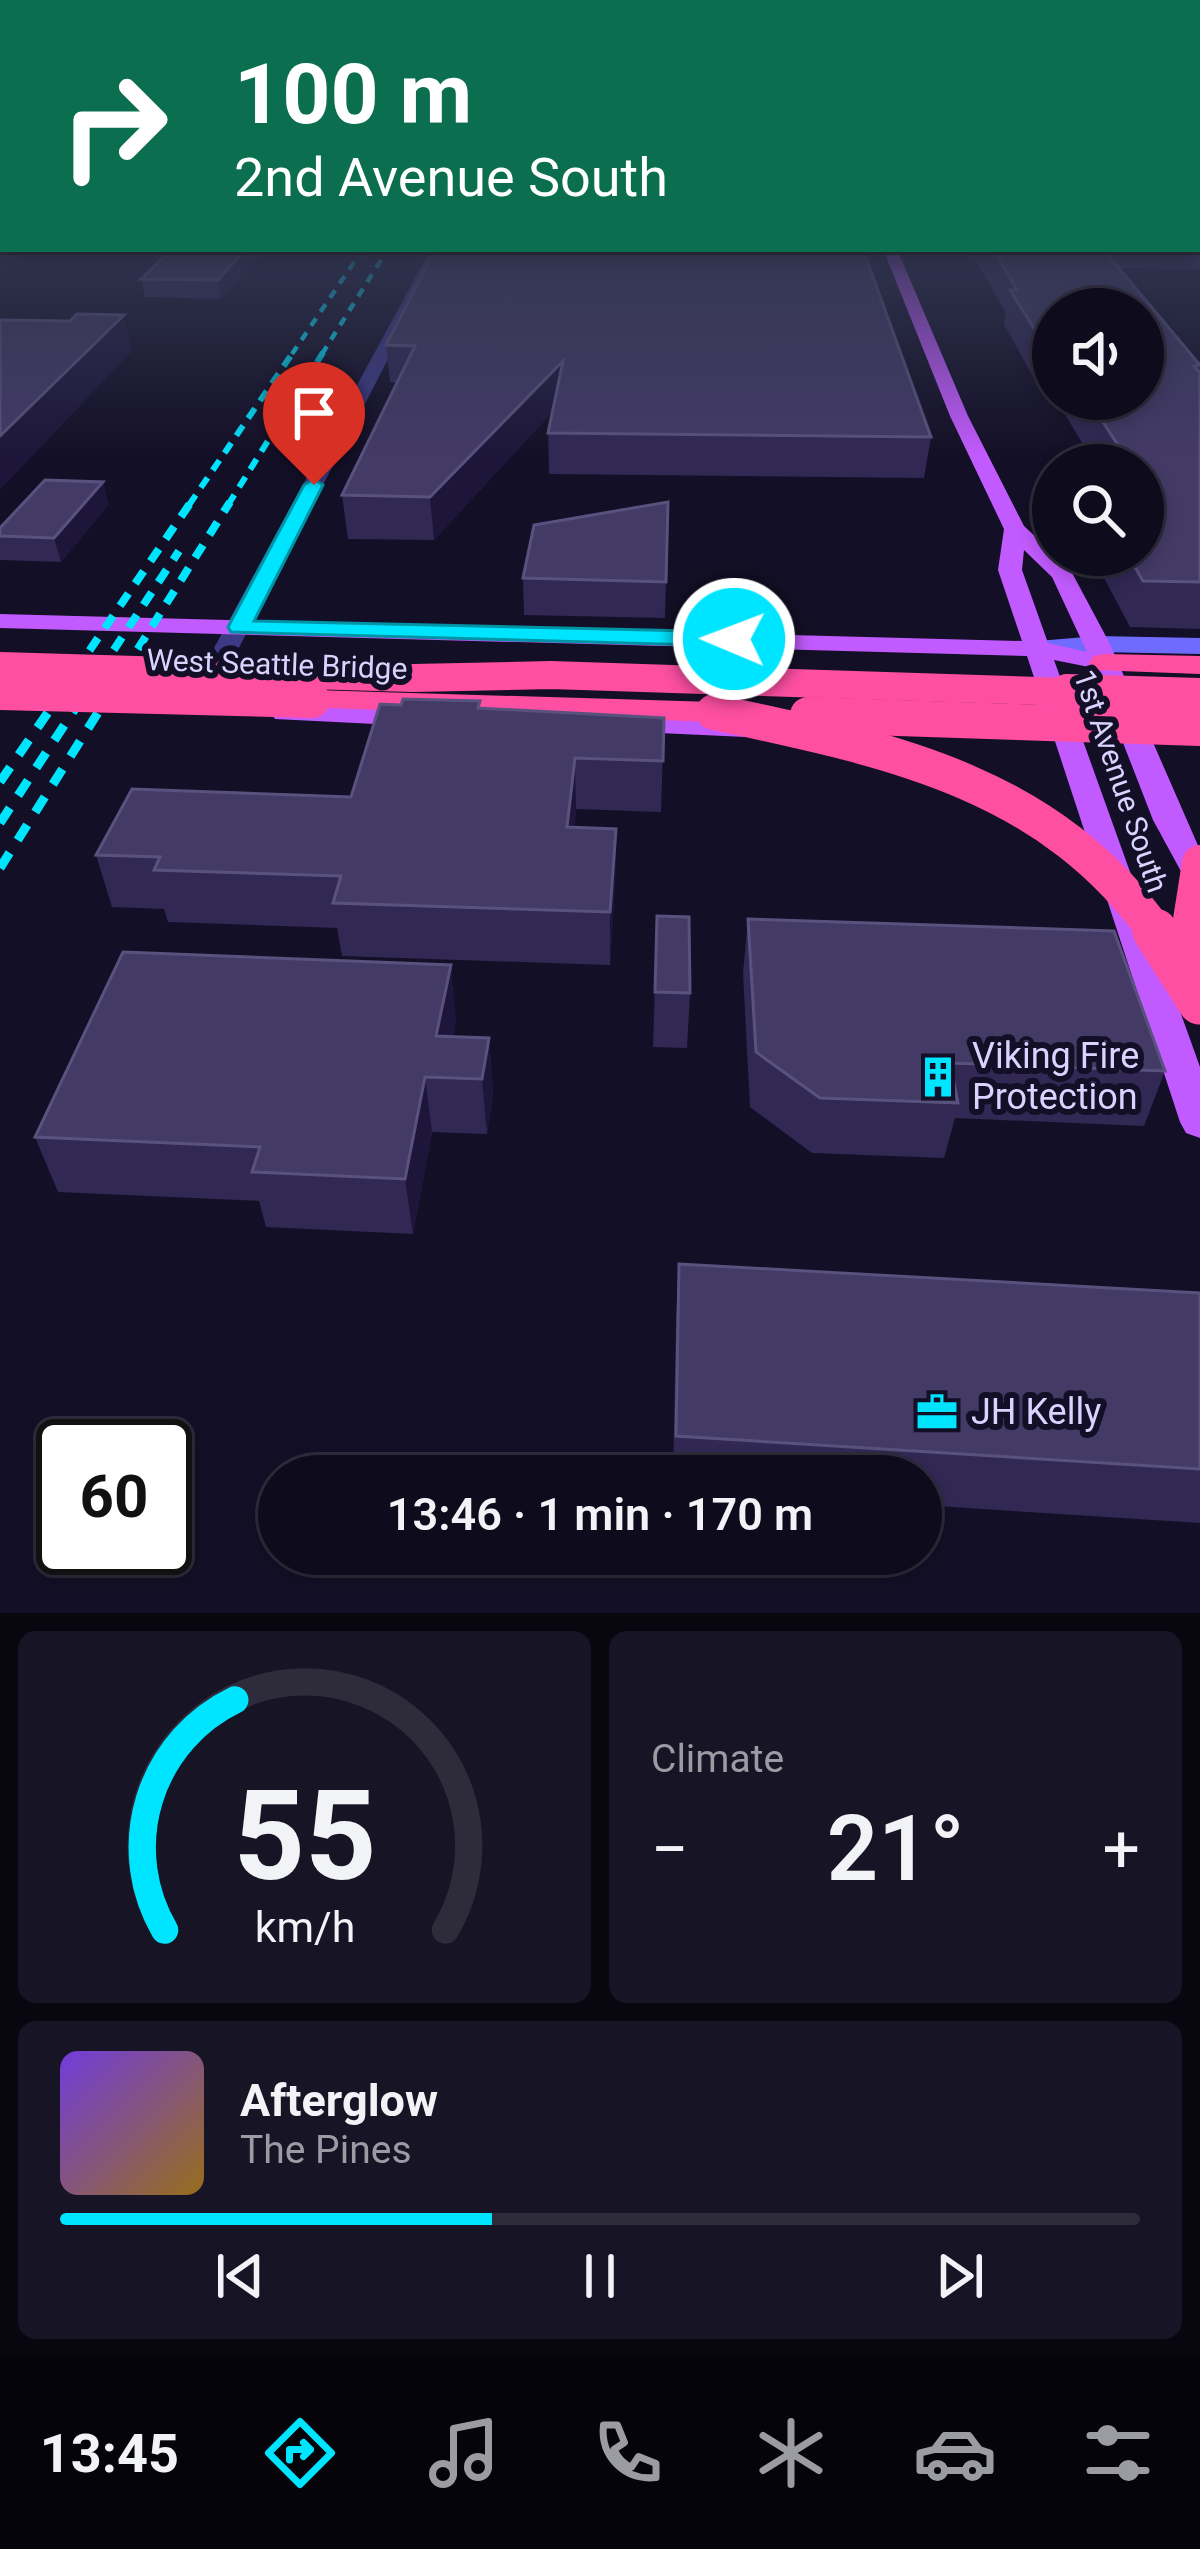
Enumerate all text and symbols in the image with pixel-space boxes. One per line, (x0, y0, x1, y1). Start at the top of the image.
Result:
text: 100 m (234, 45, 472, 144)
icon: right (36, 48, 192, 204)
text: 2nd Avenue South (234, 146, 668, 209)
map controls (1032, 288, 1164, 576)
button: sound (1032, 288, 1164, 420)
pin (263, 362, 365, 485)
icon: arrive (281, 380, 347, 446)
button: search (1032, 444, 1164, 576)
position arrow (671, 576, 797, 702)
street label: West Seattle Bridge (146, 642, 408, 686)
street label: 1st Avenue South (1067, 665, 1175, 897)
place label: Viking Fire Protection (972, 1035, 1139, 1118)
building icon: Viking Fire Protection (915, 1054, 961, 1100)
office icon: JH Kelly (914, 1389, 960, 1435)
place label: JH Kelly (971, 1391, 1101, 1433)
speed limit sign: 60 (36, 1419, 192, 1575)
text: 13:46 · 1 min · 170 m (387, 1488, 813, 1541)
text: Climate (651, 1736, 784, 1782)
text: 55 (233, 1763, 376, 1909)
text: 21° (827, 1797, 964, 1902)
text: − (651, 1811, 689, 1888)
text: + (1103, 1811, 1140, 1888)
text: km/h (254, 1902, 355, 1952)
text: Afterglow (240, 2074, 438, 2127)
text: The Pines (240, 2127, 412, 2173)
icon: previous (207, 2243, 273, 2309)
icon: pause (567, 2243, 633, 2309)
icon: next (927, 2243, 993, 2309)
icon: directions (258, 2411, 342, 2495)
icon: music (422, 2411, 506, 2495)
icon: phone (586, 2411, 670, 2495)
icon: climate (749, 2411, 833, 2495)
icon: car (913, 2411, 997, 2495)
icon: filters (1076, 2411, 1160, 2495)
text: 13:45 (40, 2422, 179, 2485)

